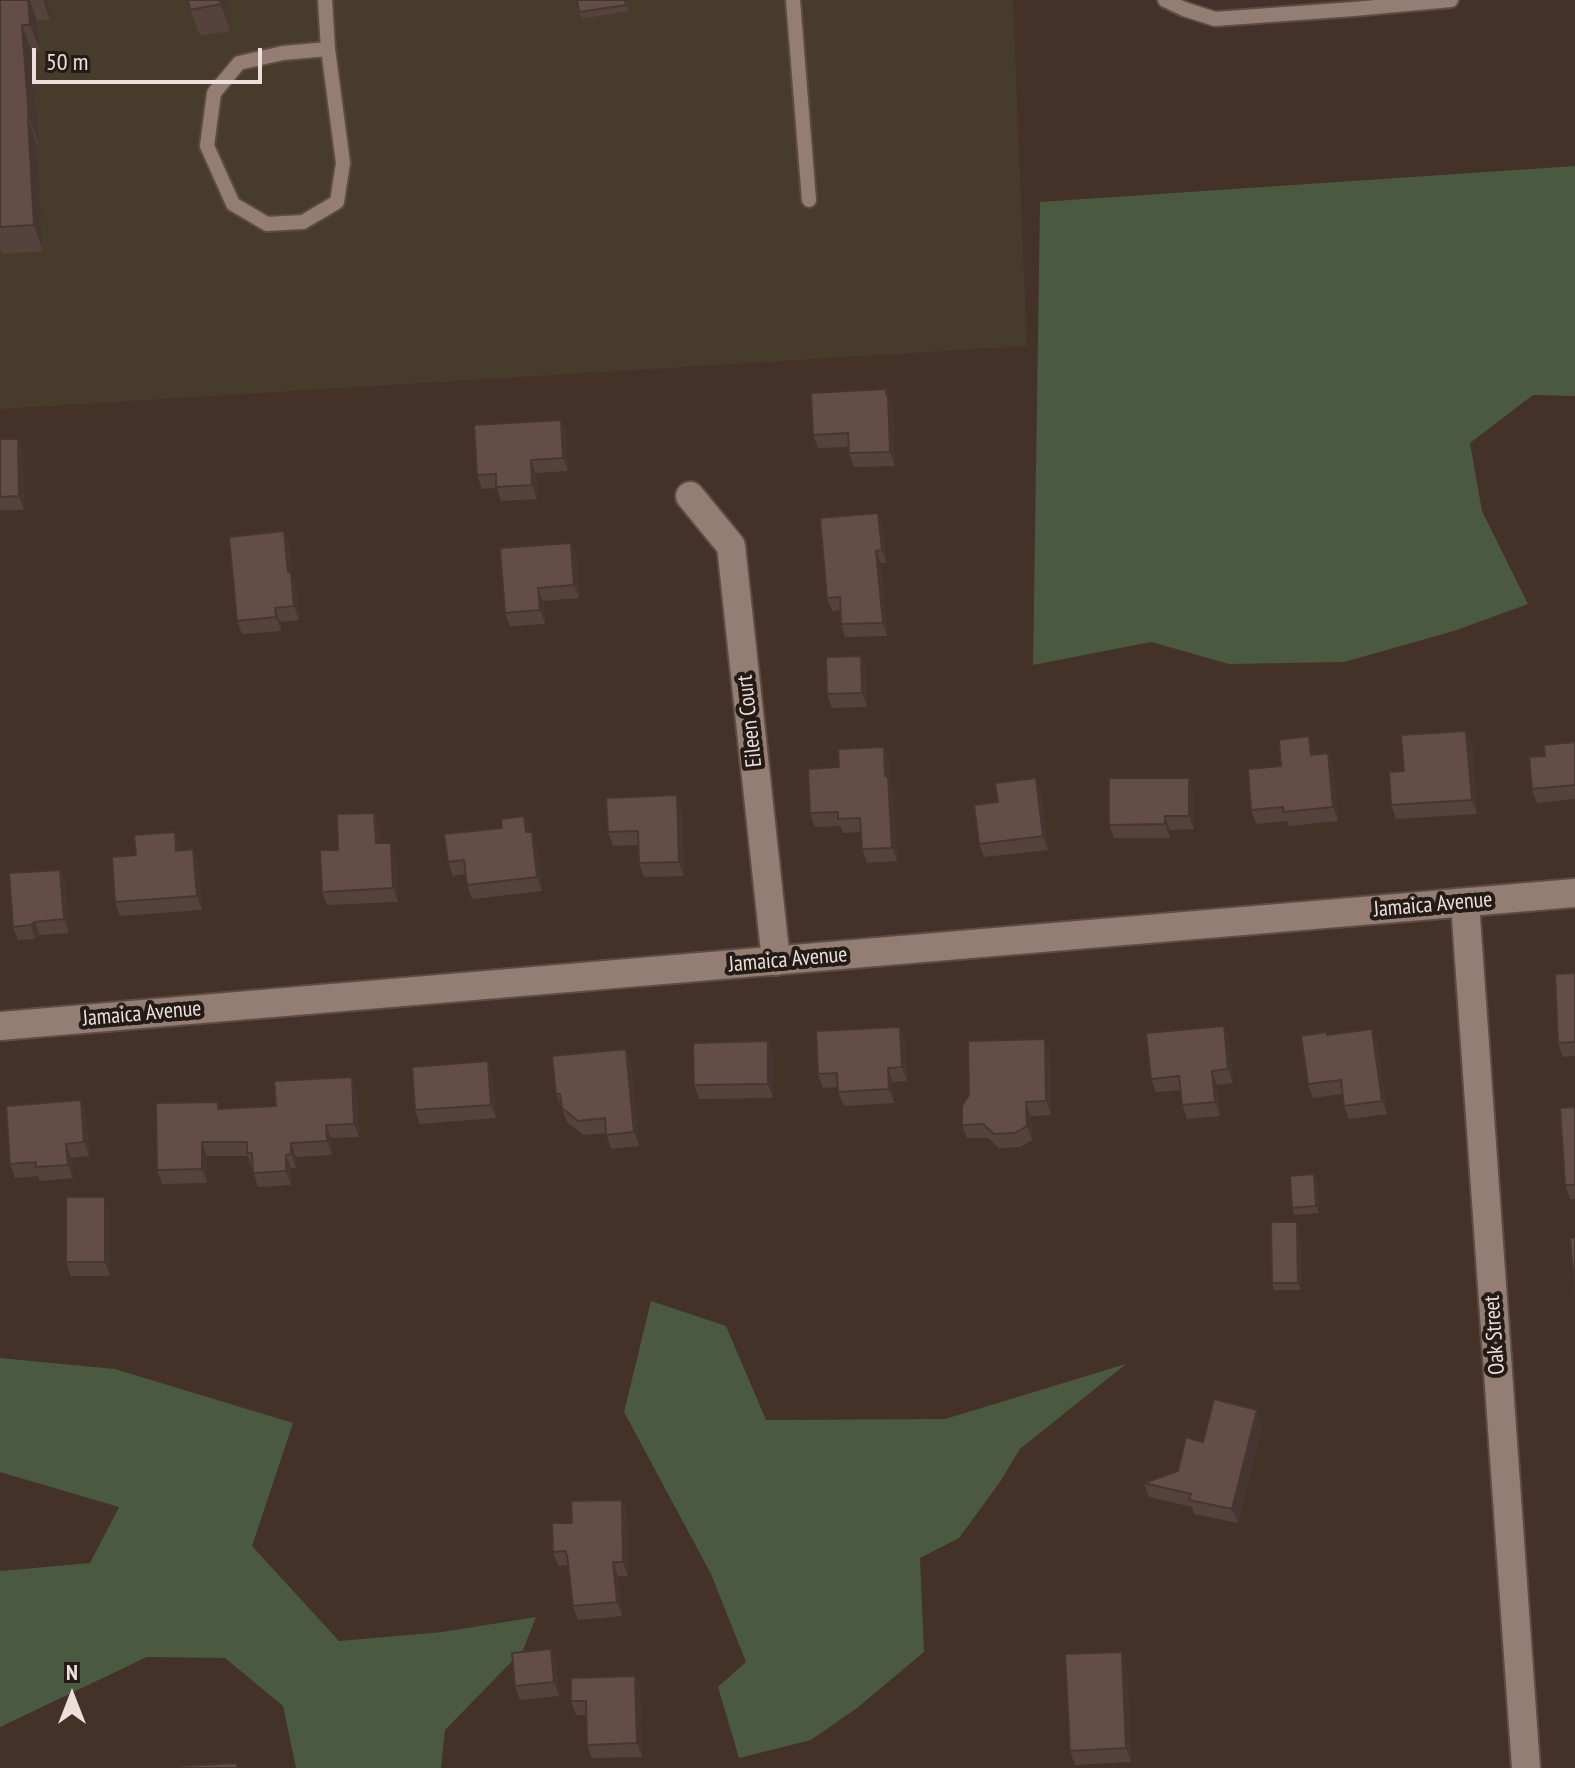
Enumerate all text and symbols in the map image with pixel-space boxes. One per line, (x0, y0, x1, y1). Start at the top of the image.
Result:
scale bar (36, 32, 266, 82)
text: 50 m (46, 46, 88, 77)
street label: Eileen Court (732, 673, 768, 769)
street label: Jamaica Avenue (1373, 887, 1493, 923)
street label: Jamaica Avenue (728, 942, 848, 978)
street label: Jamaica Avenue (82, 996, 202, 1032)
street label: Oak Street (1479, 1294, 1511, 1376)
north arrow (32, 1656, 112, 1736)
text: N (66, 1658, 78, 1686)

